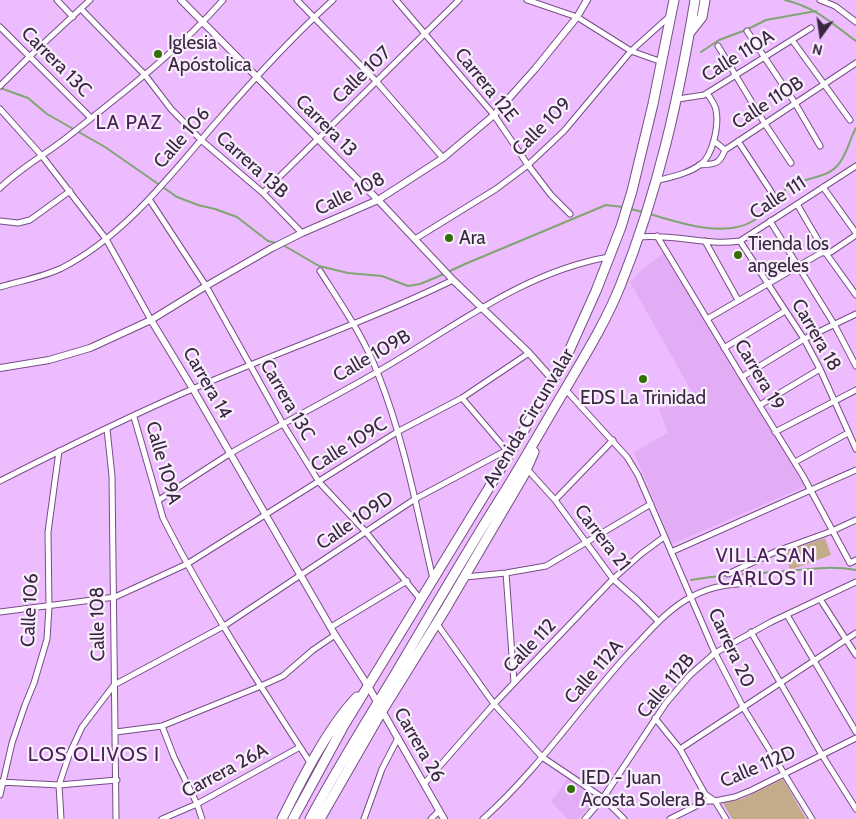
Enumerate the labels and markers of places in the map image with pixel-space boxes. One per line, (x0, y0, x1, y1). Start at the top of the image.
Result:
place label: Iglesia Apóstolica (168, 32, 252, 76)
marker: Iglesia Apóstolica (152, 48, 164, 60)
place label: Ara (459, 227, 486, 249)
marker: Ara (443, 232, 455, 244)
place label: Tienda los angeles (748, 233, 829, 277)
marker: Tienda los angeles (732, 249, 744, 261)
marker: EDS La Trinidad (637, 373, 649, 385)
place label: EDS La Trinidad (580, 387, 706, 409)
place label: IED - Juan Acosta Solera B (581, 767, 705, 811)
marker: IED - Juan Acosta Solera B (565, 783, 577, 795)

